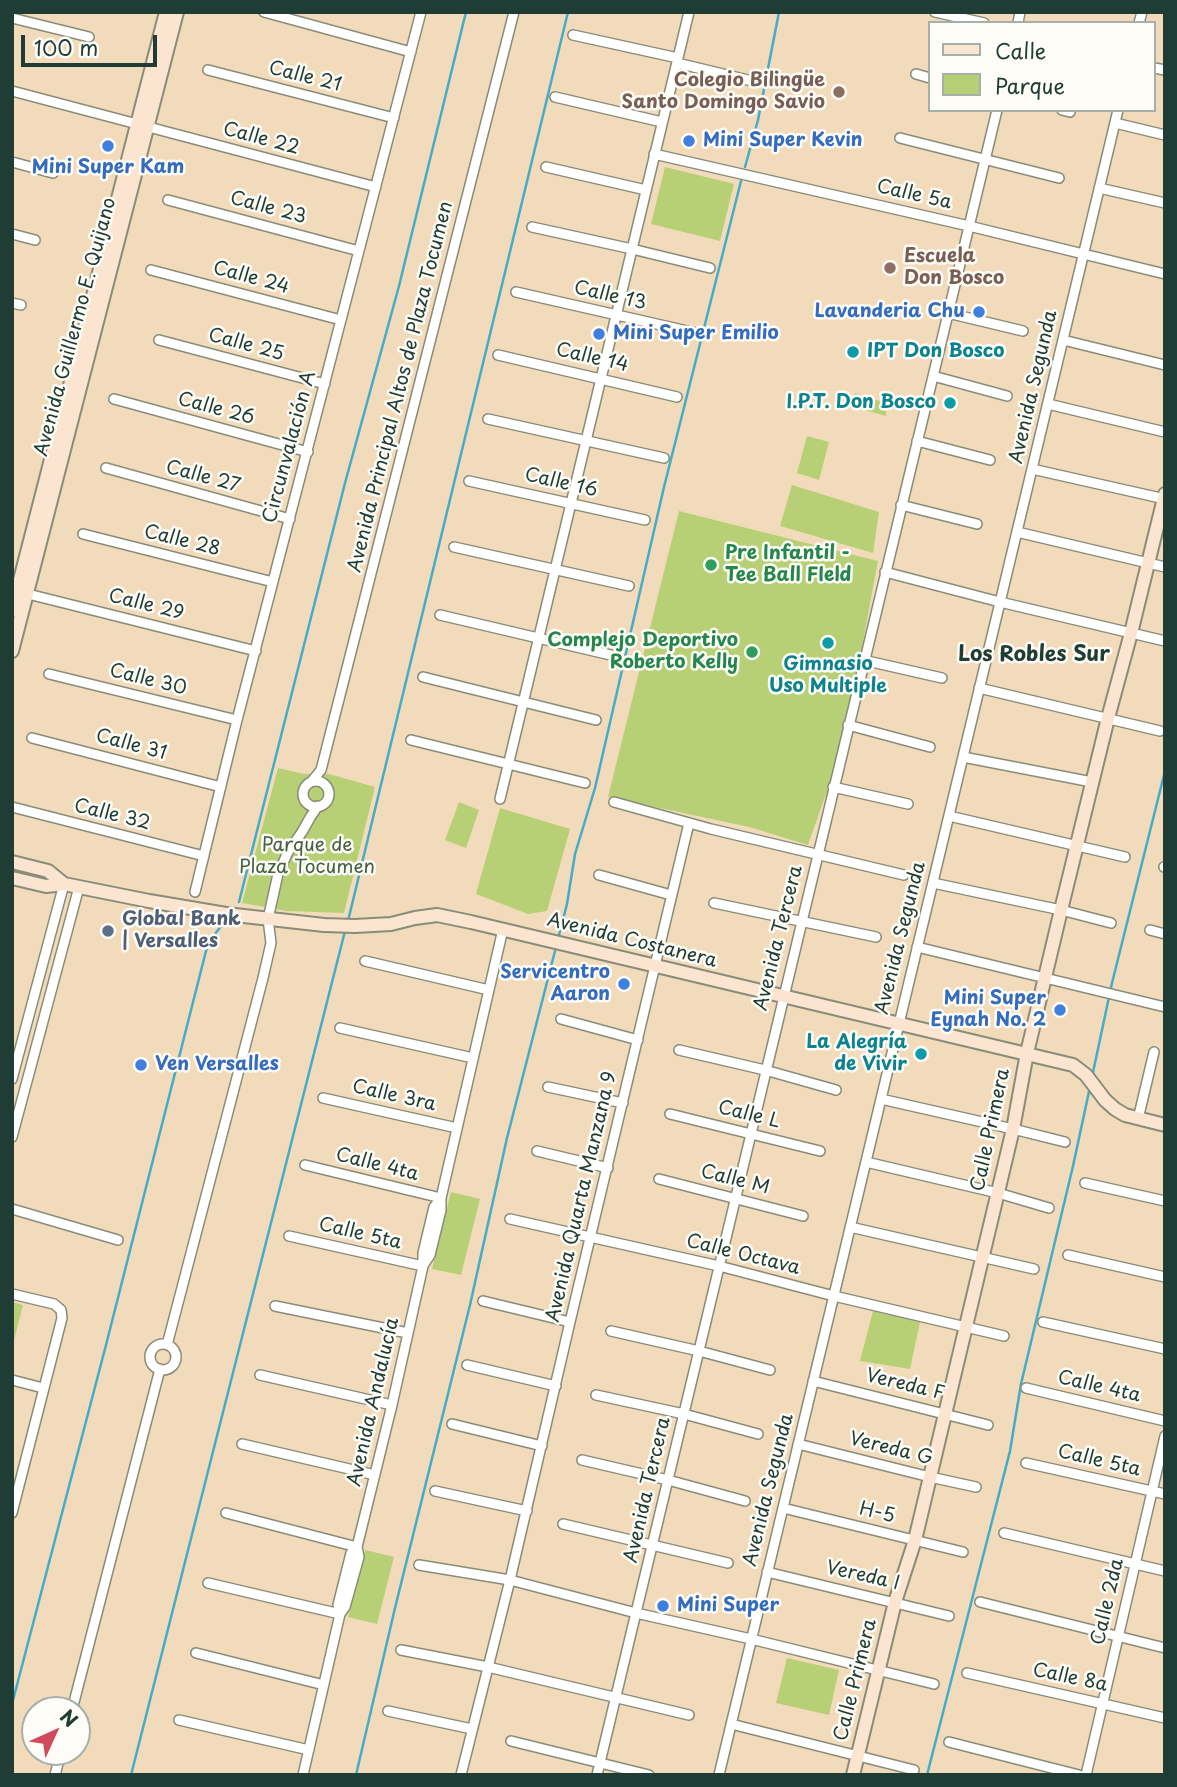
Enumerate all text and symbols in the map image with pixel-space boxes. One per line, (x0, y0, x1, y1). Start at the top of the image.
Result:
scale bar (24, 21, 161, 65)
legend (928, 21, 1156, 112)
text: 100 m (34, 31, 98, 63)
text: Calle (995, 34, 1046, 66)
street label: Calle 21 (266, 57, 344, 97)
text: Parque (995, 69, 1065, 101)
place label: Colegio Bilingüe Santo Domingo Savio (621, 70, 825, 114)
marker: Colegio Bilingüe Santo Domingo Savio (831, 84, 847, 100)
street label: Calle 22 (220, 118, 302, 160)
place label: Mini Super Kevin (703, 130, 862, 152)
marker: Mini Super Kevin (681, 133, 697, 149)
marker: Mini Super Kam (100, 138, 116, 154)
place label: Mini Super Kam (32, 157, 184, 179)
street label: Calle 5a (874, 175, 954, 215)
street label: Calle 23 (227, 187, 309, 229)
street label: Avenida Guillermo E. Quijano (30, 195, 122, 459)
street label: Avenida Principal Altos de Plaza Tocumen (344, 199, 458, 575)
place label: Escuela Don Bosco (904, 246, 1004, 290)
street label: Calle 24 (210, 257, 292, 299)
marker: Escuela Don Bosco (882, 260, 898, 276)
street label: Calle 13 (572, 277, 648, 315)
place label: Lavanderia Chu (815, 301, 965, 323)
marker: Lavanderia Chu (971, 304, 987, 320)
street label: Avenida Segunda (1005, 308, 1063, 466)
place label: Mini Super Emilio (613, 323, 779, 345)
street label: Calle 25 (206, 324, 286, 366)
marker: Mini Super Emilio (591, 326, 607, 342)
street label: Calle 14 (554, 339, 630, 377)
place label: IPT Don Bosco (867, 341, 1004, 363)
marker: IPT Don Bosco (845, 344, 861, 360)
street label: Circunvalación A (259, 369, 321, 525)
street label: Calle 26 (175, 388, 257, 430)
place label: I.P.T. Don Bosco (786, 392, 936, 414)
marker: I.P.T. Don Bosco (942, 395, 958, 411)
street label: Calle 27 (163, 456, 243, 498)
street label: Calle 16 (522, 464, 600, 502)
street label: Calle 28 (142, 521, 222, 561)
place label: Pre Infantil - Tee Ball FIeld (725, 543, 851, 587)
marker: Pre Infantil - Tee Ball FIeld (703, 557, 719, 573)
street label: Calle 29 (106, 585, 186, 625)
place label: Complejo Deportivo Roberto Kelly (547, 630, 738, 674)
marker: Gimnasio Uso Multiple (820, 635, 836, 651)
district label: Los Robles Sur (958, 642, 1110, 668)
marker: Complejo Deportivo Roberto Kelly (744, 644, 760, 660)
place label: Gimnasio Uso Multiple (769, 654, 887, 698)
street label: Calle 30 (107, 659, 189, 701)
street label: Calle 31 (93, 725, 169, 765)
street label: Calle 32 (71, 795, 153, 835)
park label: Parque de Plaza Tocumen (239, 835, 375, 879)
street label: Avenida Segunda (871, 859, 931, 1017)
street label: Avenida Tercera (750, 863, 808, 1013)
place label: Global Bank | Versalles (122, 909, 241, 953)
street label: Avenida Costanera (545, 909, 719, 973)
marker: Global Bank | Versalles (100, 923, 116, 939)
place label: Servicentro Aaron (500, 962, 610, 1006)
marker: Servicentro Aaron (616, 976, 632, 992)
place label: Mini Super Eynah No. 2 (930, 988, 1046, 1032)
marker: Mini Super Eynah No. 2 (1052, 1002, 1068, 1018)
place label: La Alegría de Vivir (806, 1032, 907, 1076)
marker: La Alegría de Vivir (913, 1046, 929, 1062)
place label: Ven Versalles (155, 1054, 279, 1076)
marker: Ven Versalles (133, 1057, 149, 1073)
street label: Calle Primera (967, 1067, 1015, 1193)
street label: Avenida Quarta Manzana 9 (542, 1070, 622, 1324)
street label: Calle 3ra (350, 1075, 438, 1117)
street label: Calle L (715, 1096, 783, 1134)
street label: Calle 4ta (333, 1144, 421, 1186)
street label: Calle M (698, 1160, 772, 1200)
street label: Calle 5ta (316, 1213, 404, 1255)
street label: Calle Octava (684, 1230, 802, 1280)
street label: Avenida Andalucía (343, 1315, 405, 1489)
street label: Vereda F (863, 1364, 947, 1406)
street label: Calle 4ta (1055, 1366, 1143, 1408)
street label: Avenida Segunda (739, 1411, 799, 1569)
street label: Avenida Tercera (620, 1415, 676, 1565)
street label: Vereda G (847, 1428, 935, 1470)
street label: Calle 5ta (1055, 1440, 1143, 1482)
street label: H-5 (857, 1498, 897, 1528)
street label: Vereda I (824, 1556, 902, 1596)
street label: Calle 2da (1087, 1557, 1129, 1647)
place label: Mini Super (677, 1595, 779, 1617)
marker: Mini Super (655, 1598, 671, 1614)
street label: Calle Primera (830, 1617, 882, 1743)
street label: Calle 8a (1030, 1659, 1110, 1697)
north arrow (21, 1696, 91, 1766)
text: N (54, 1702, 85, 1733)

